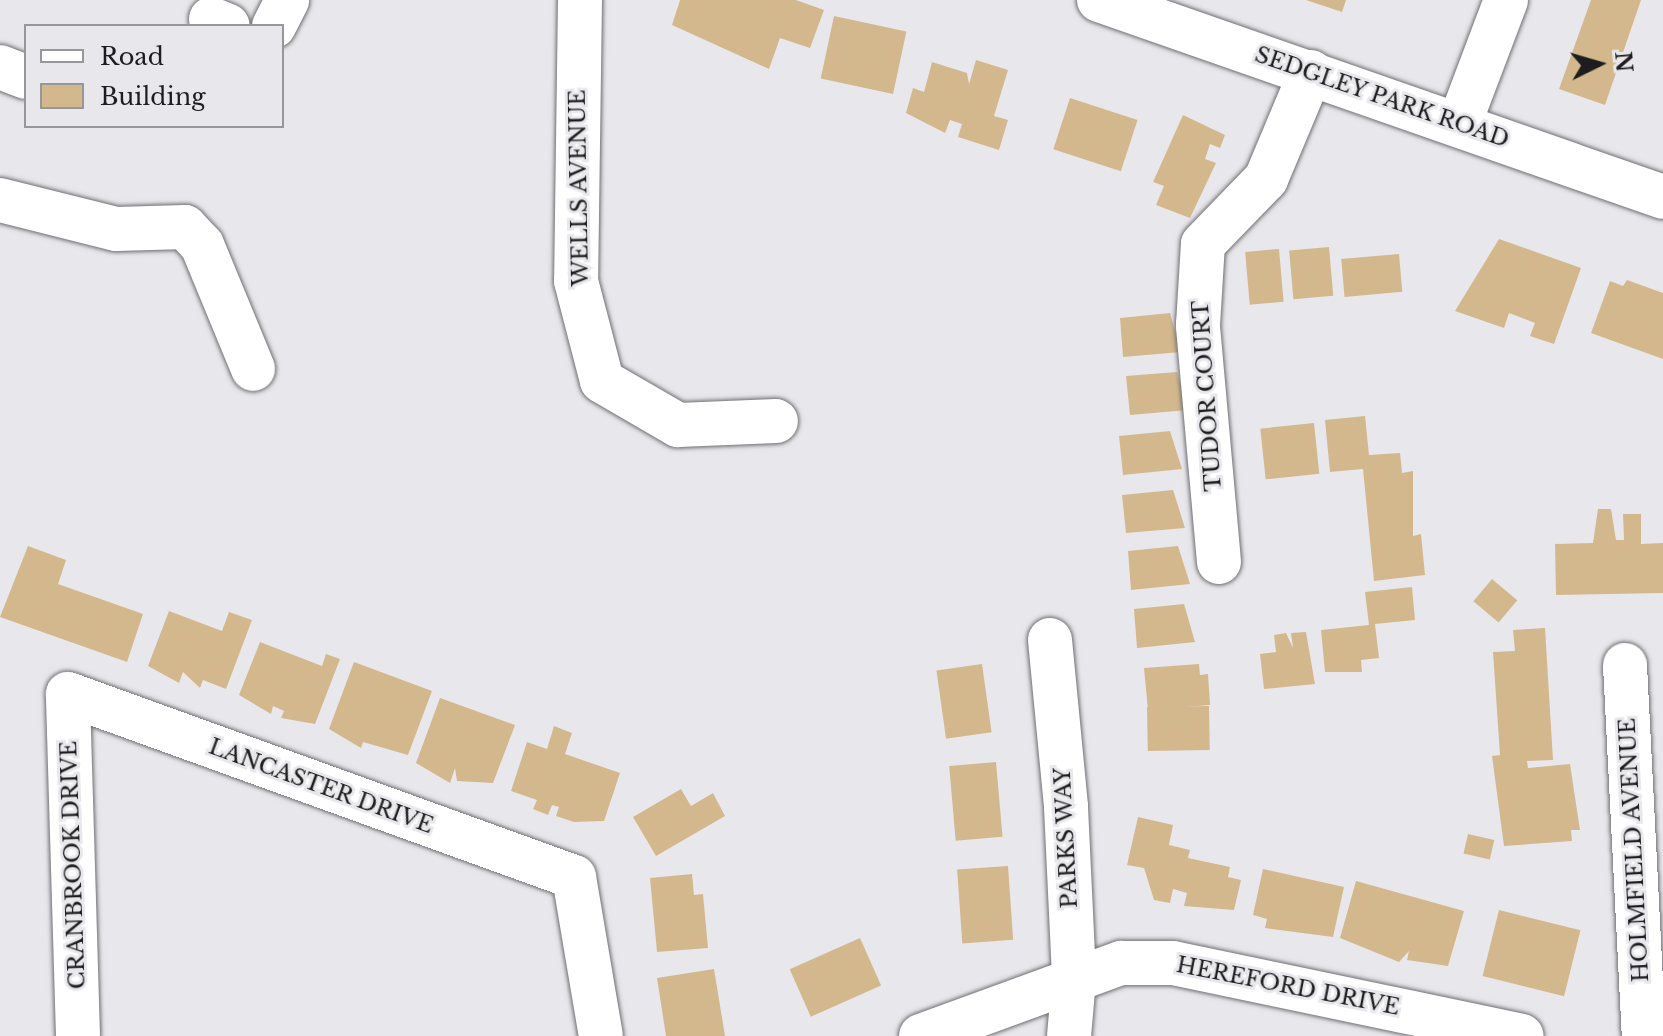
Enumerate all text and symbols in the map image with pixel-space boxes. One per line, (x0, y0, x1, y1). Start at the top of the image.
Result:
legend (24, 24, 284, 128)
north arrow (1559, 24, 1639, 104)
street label: SEDGLEY PARK ROAD (1251, 41, 1513, 153)
text: Road (100, 42, 164, 71)
text: N (1609, 50, 1638, 73)
text: Building (100, 82, 206, 111)
street label: WELLS AVENUE (564, 89, 594, 287)
street label: TUDOR COURT (1187, 299, 1227, 493)
street label: HOLMFIELD AVENUE (1614, 717, 1654, 983)
street label: LANCASTER DRIVE (205, 733, 437, 839)
street label: CRANBROOK DRIVE (55, 740, 91, 990)
street label: PARKS WAY (1049, 767, 1083, 909)
street label: HEREFORD DRIVE (1174, 951, 1402, 1021)

